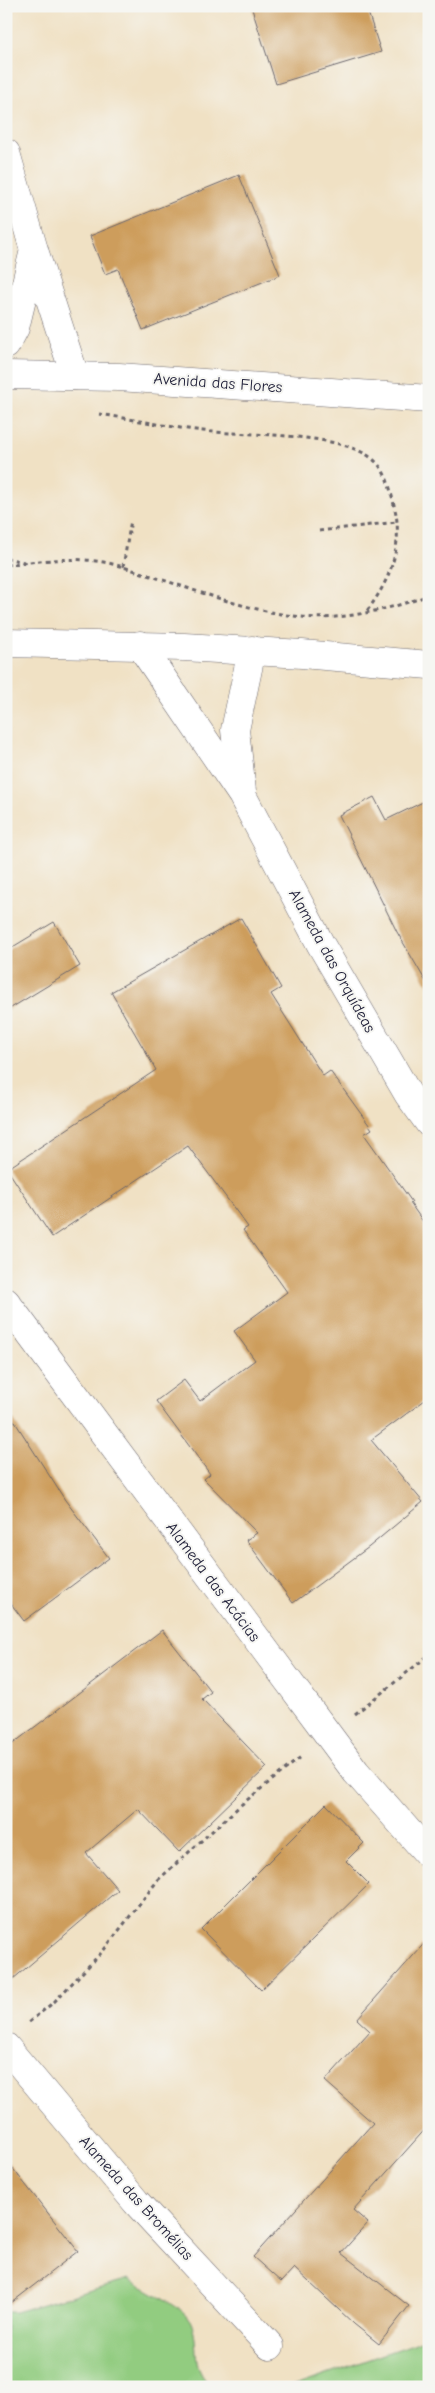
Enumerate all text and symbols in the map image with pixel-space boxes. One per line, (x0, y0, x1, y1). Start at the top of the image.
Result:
street label: Avenida das Flores (153, 370, 283, 396)
street label: Alameda das Orquídeas (285, 886, 379, 1036)
street label: Alameda das Acácias (162, 1519, 264, 1645)
street label: Alameda das Bromélias (75, 2132, 197, 2264)

